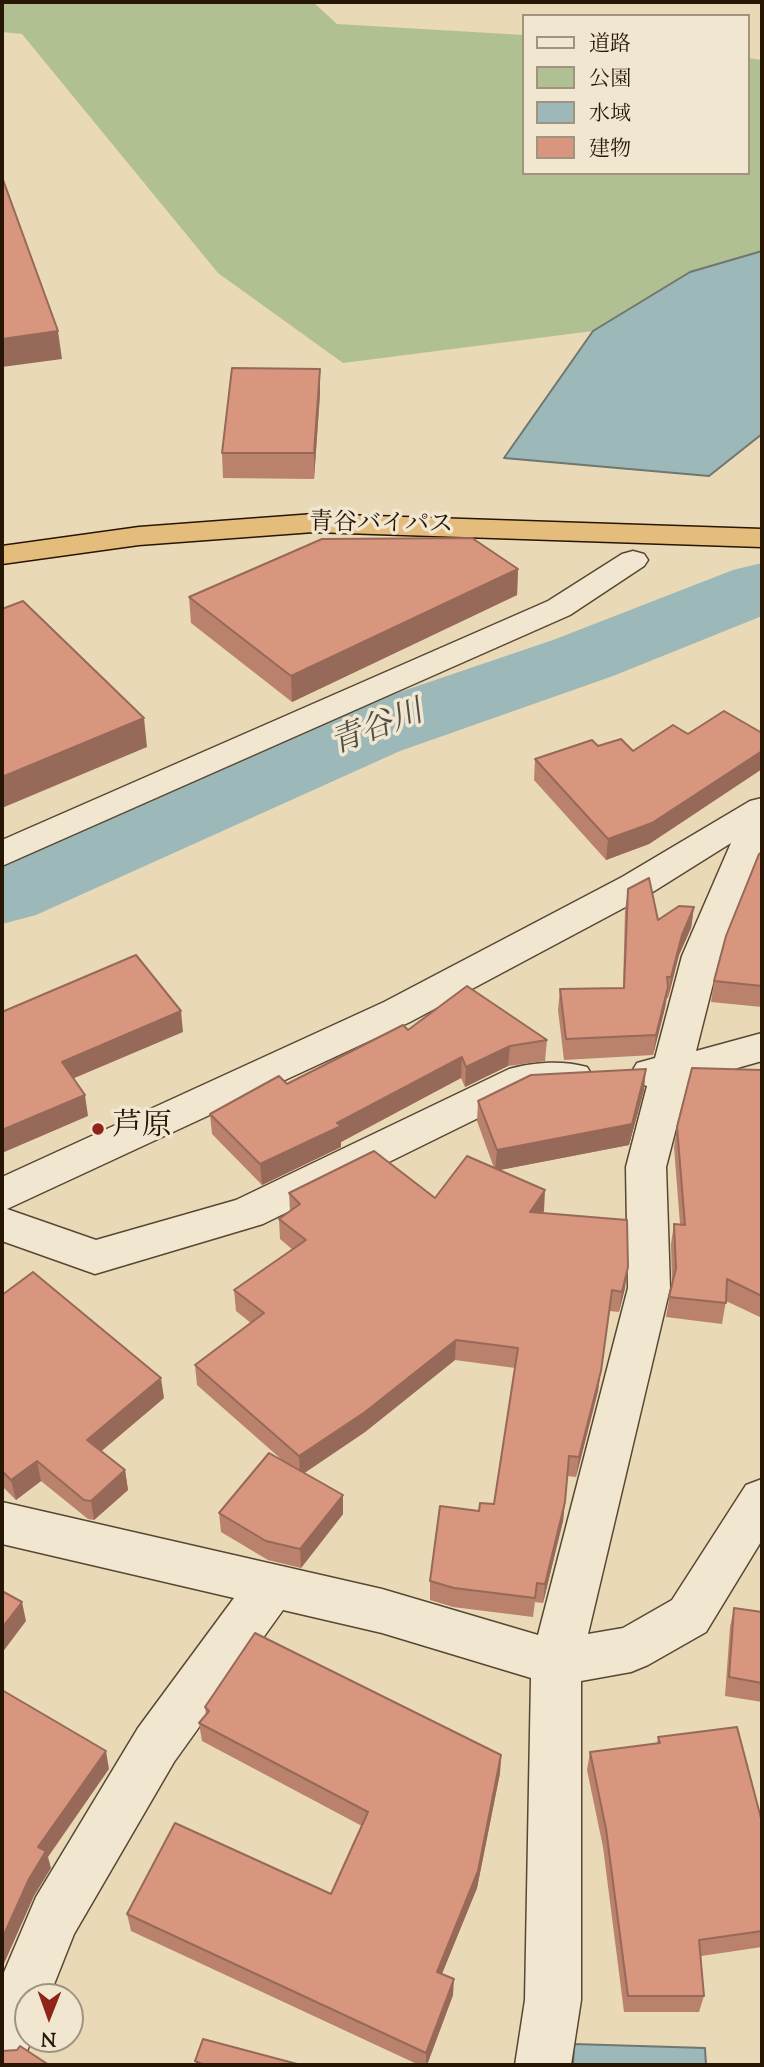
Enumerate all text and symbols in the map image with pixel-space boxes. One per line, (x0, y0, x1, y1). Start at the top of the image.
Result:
legend (522, 14, 750, 175)
text: 道路 (589, 30, 631, 60)
text: 公園 (589, 65, 631, 95)
text: 水域 (589, 100, 631, 130)
text: 建物 (589, 135, 631, 165)
street label: 青谷バイパス (309, 510, 453, 542)
water label: 青谷川 (326, 696, 430, 766)
place label: 芦原 (112, 1111, 172, 1147)
marker: 芦原 (90, 1121, 106, 1137)
north arrow (14, 1983, 84, 2053)
text: N (41, 2024, 56, 2051)

